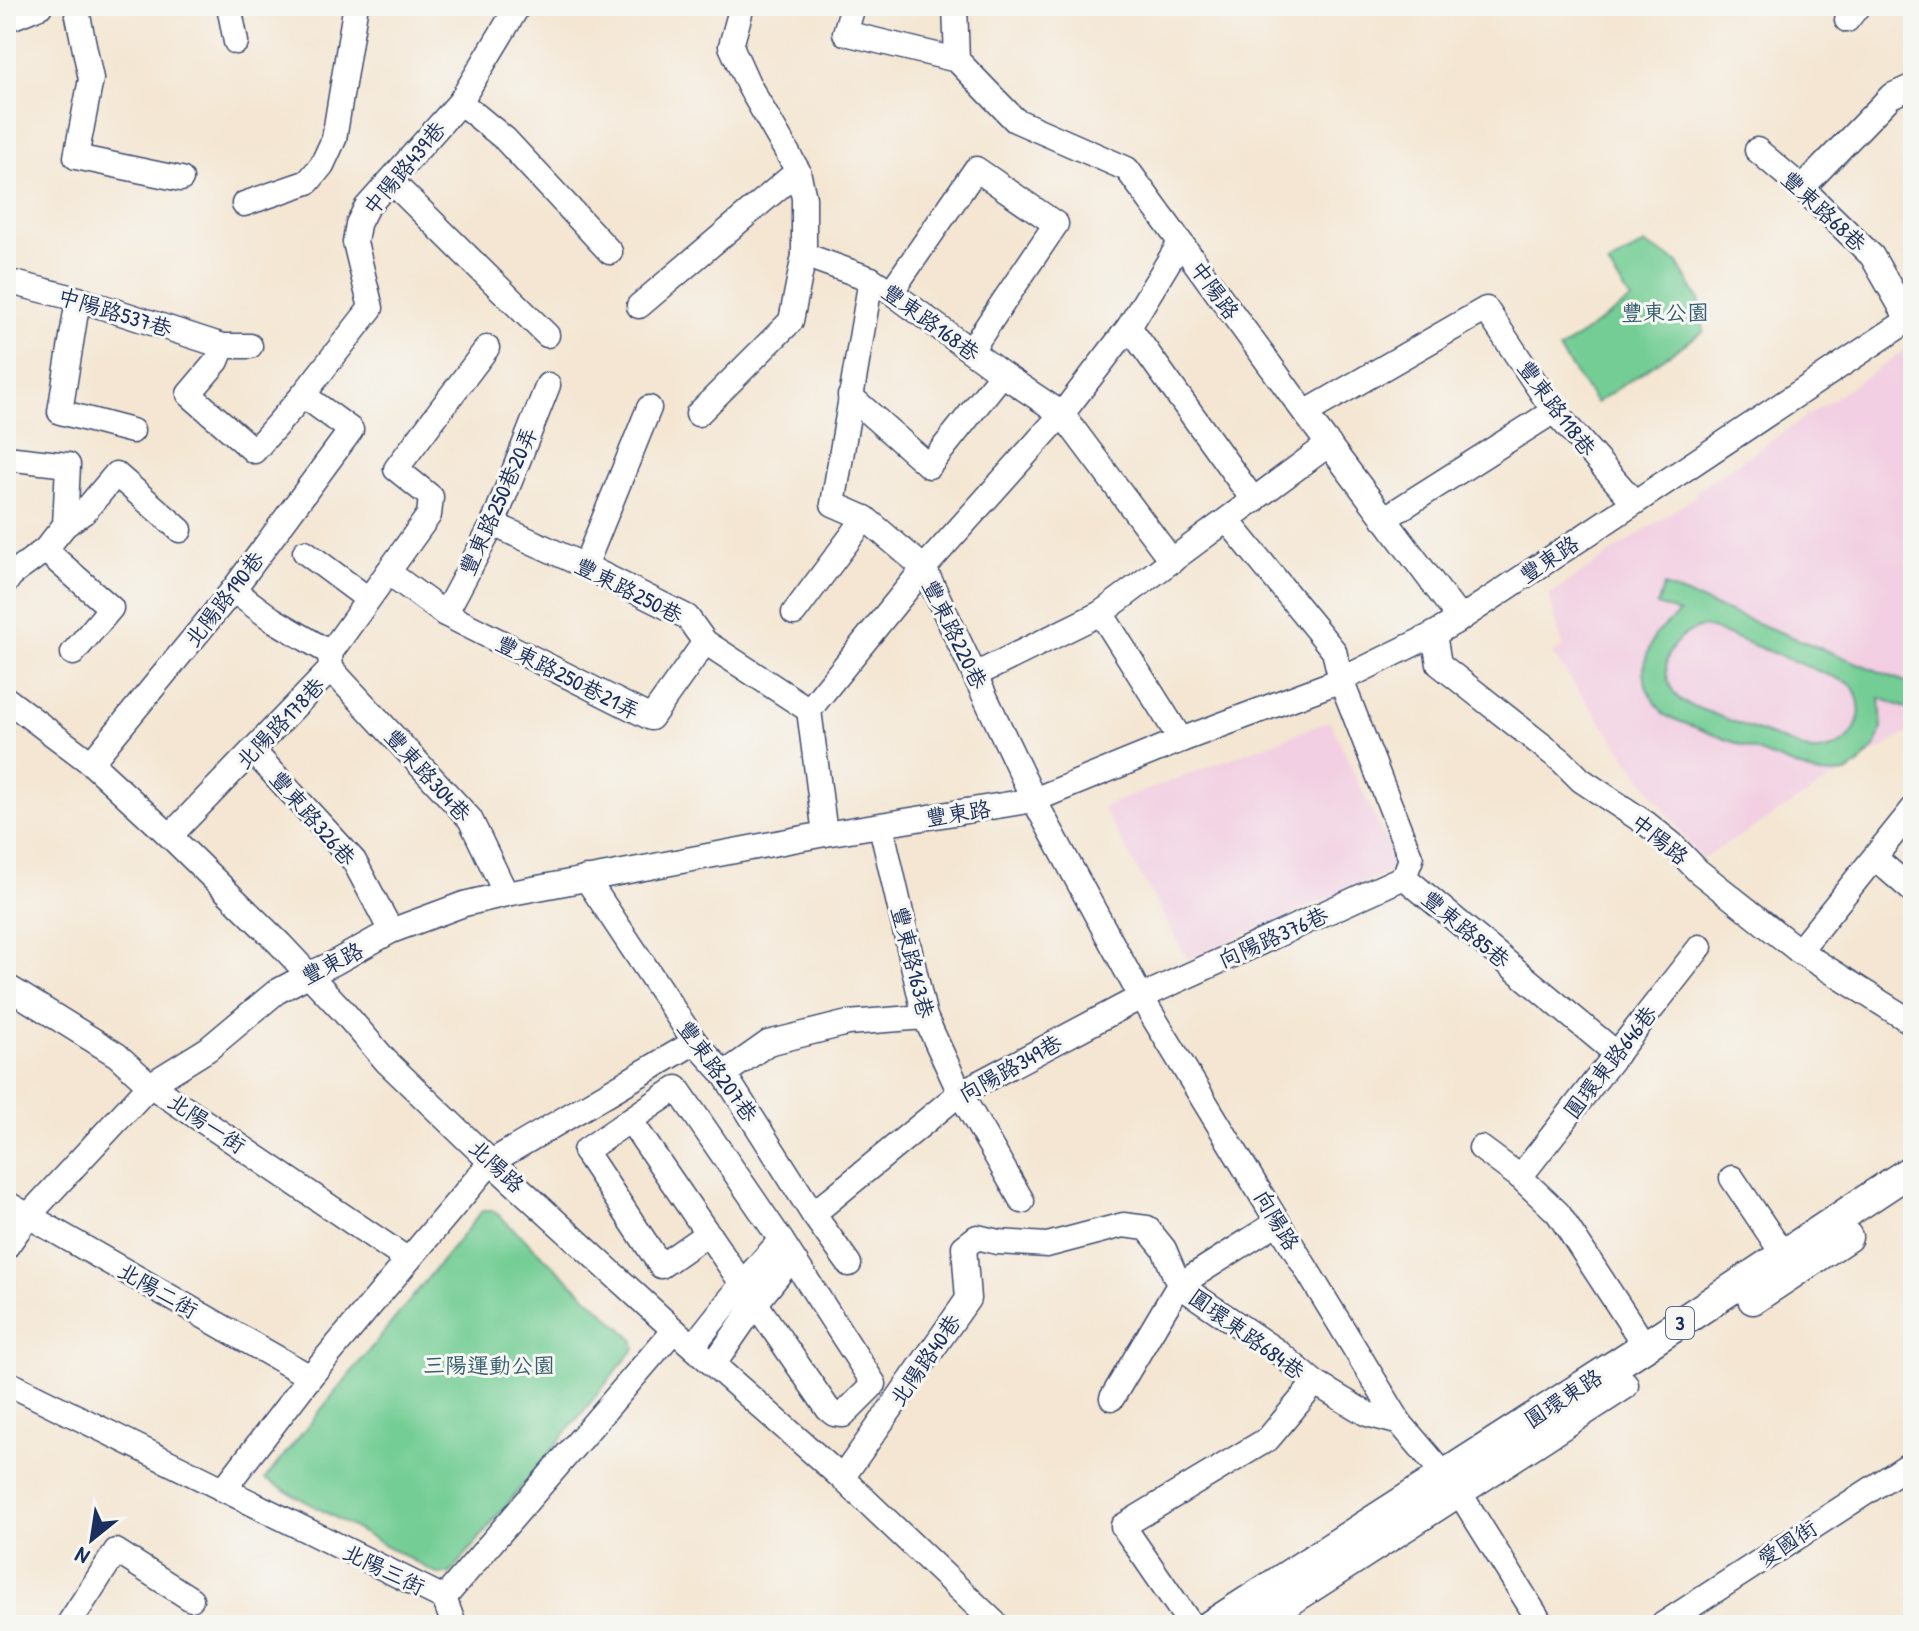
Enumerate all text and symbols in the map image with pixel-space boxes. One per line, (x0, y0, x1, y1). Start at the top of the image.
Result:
street label: 中陽路439巷 (356, 115, 452, 221)
street label: 豐東路68巷 (1775, 164, 1873, 258)
street label: 中陽路 (1183, 254, 1247, 326)
street label: 豐東路168巷 (876, 276, 986, 368)
street label: 中陽路537巷 (54, 280, 176, 344)
park label: 豐東公園 (1621, 297, 1709, 327)
street label: 豐東路118巷 (1511, 354, 1603, 462)
street label: 豐東路250巷20弄 (452, 422, 544, 580)
street label: 豐東路 (1513, 528, 1585, 590)
street label: 北陽路190巷 (177, 545, 271, 653)
street label: 豐東路250巷 (570, 550, 688, 630)
street label: 豐東路220巷 (916, 574, 994, 694)
street label: 豐東路250巷21弄 (491, 628, 645, 726)
street label: 北陽路178巷 (229, 671, 331, 775)
street label: 豐東路304巷 (378, 722, 478, 828)
street label: 豐東路326巷 (263, 764, 363, 872)
street label: 豐東路 (923, 793, 993, 833)
street label: 中陽路 (1625, 807, 1695, 871)
street label: 豐東路85巷 (1415, 883, 1517, 975)
street label: 向陽路376巷 (1213, 899, 1333, 975)
street label: 豐東路163巷 (885, 903, 941, 1021)
street label: 豐東路 (296, 935, 368, 991)
street label: 圓環東路646巷 (1556, 999, 1664, 1125)
street label: 豐東路207巷 (671, 1014, 765, 1128)
street label: 向陽路349巷 (953, 1027, 1067, 1109)
street label: 北陽一街 (162, 1086, 252, 1160)
street label: 北陽路 (463, 1133, 531, 1199)
street label: 向陽路 (1247, 1184, 1307, 1256)
street label: 北陽二街 (112, 1255, 204, 1325)
street label: 圓環東路684巷 (1183, 1282, 1311, 1386)
road number: 3 (1666, 1307, 1694, 1339)
street label: 北陽路40巷 (882, 1308, 968, 1412)
park label: 三陽運動公園 (423, 1350, 555, 1380)
street label: 圓環東路 (1518, 1361, 1608, 1435)
north arrow (52, 1499, 132, 1579)
street label: 愛國街 (1751, 1512, 1823, 1574)
street label: 北陽三街 (338, 1536, 430, 1602)
text: N (69, 1540, 95, 1572)

